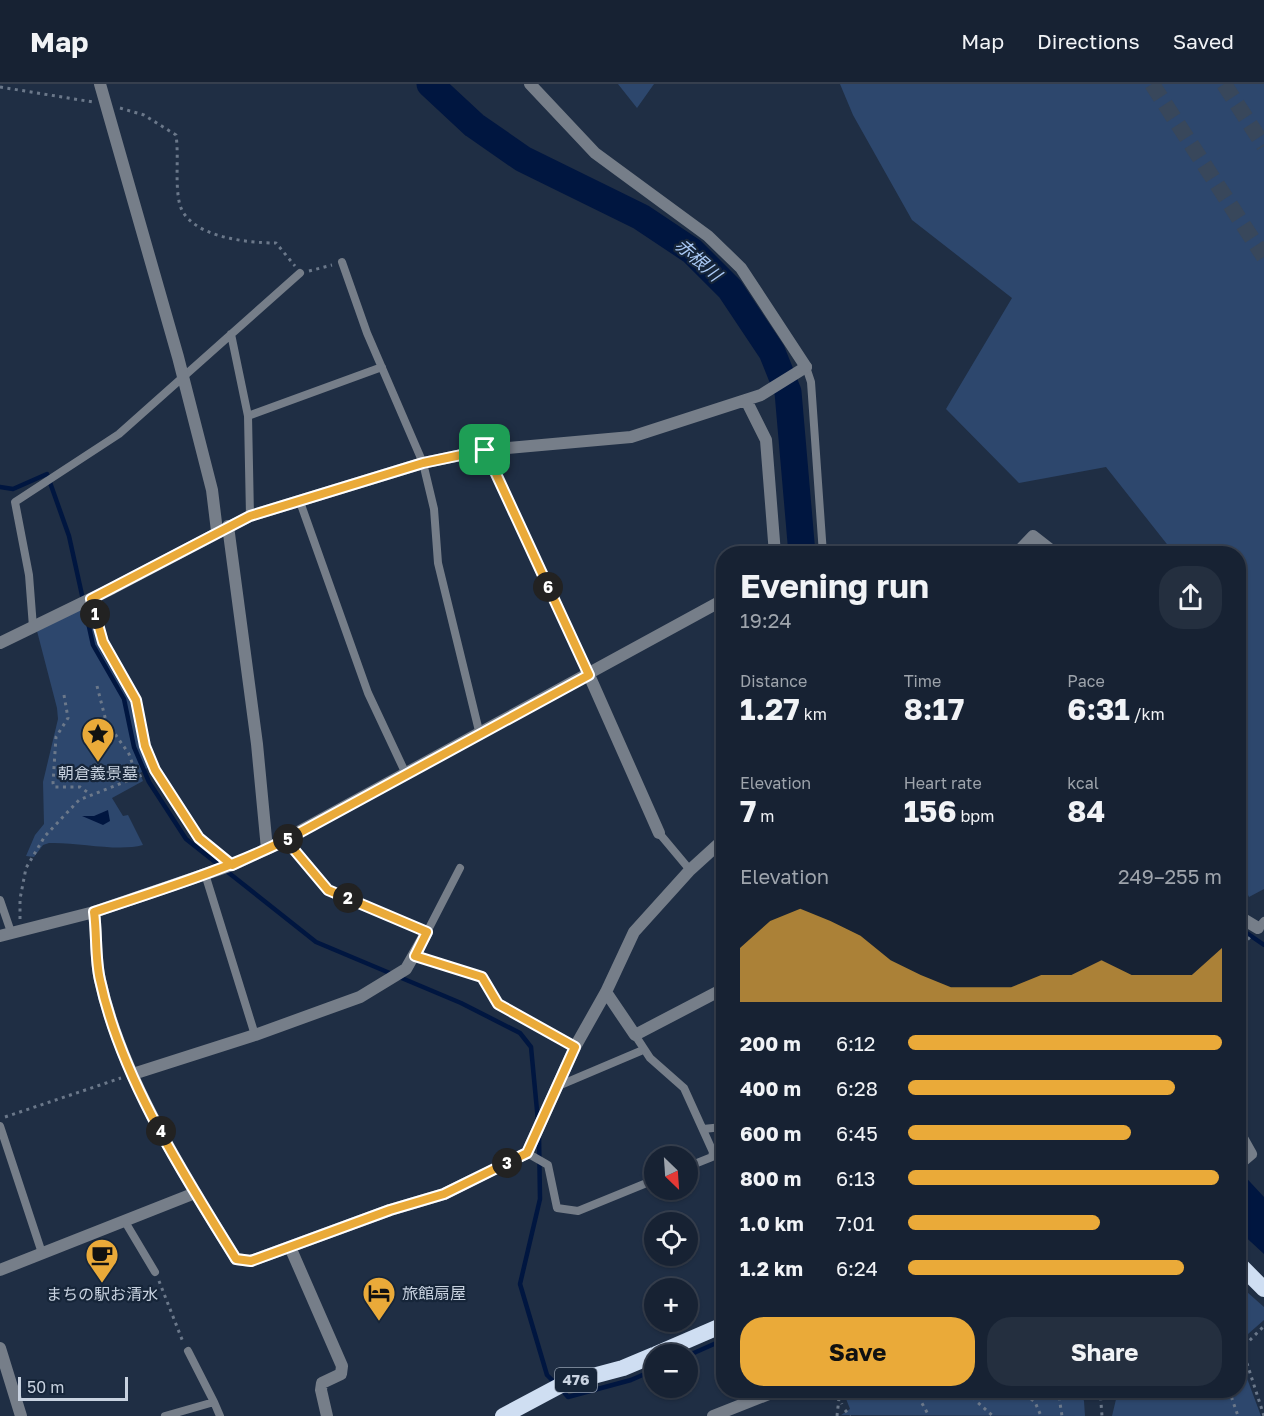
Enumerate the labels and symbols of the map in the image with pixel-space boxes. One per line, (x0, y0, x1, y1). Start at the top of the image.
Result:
water label: 赤根川 (671, 233, 728, 287)
pin (459, 424, 510, 475)
pin: 6 (533, 572, 563, 602)
pin: 1 (80, 599, 110, 629)
place icon: 朝倉義景墓 (80, 716, 116, 763)
place label: 朝倉義景墓 (58, 763, 138, 783)
pin: 5 (273, 824, 303, 854)
pin: 2 (333, 883, 363, 913)
pin: 4 (146, 1116, 176, 1146)
north arrow (644, 1146, 698, 1200)
pin: 3 (492, 1148, 522, 1178)
cafe icon: まちの駅お清水 (84, 1237, 120, 1284)
hotel icon: 旅館扇屋 (361, 1275, 397, 1322)
place label: 旅館扇屋 (402, 1283, 466, 1303)
place label: まちの駅お清水 (46, 1284, 158, 1304)
road number: 476 (555, 1368, 597, 1392)
scale bar (18, 1374, 128, 1402)

